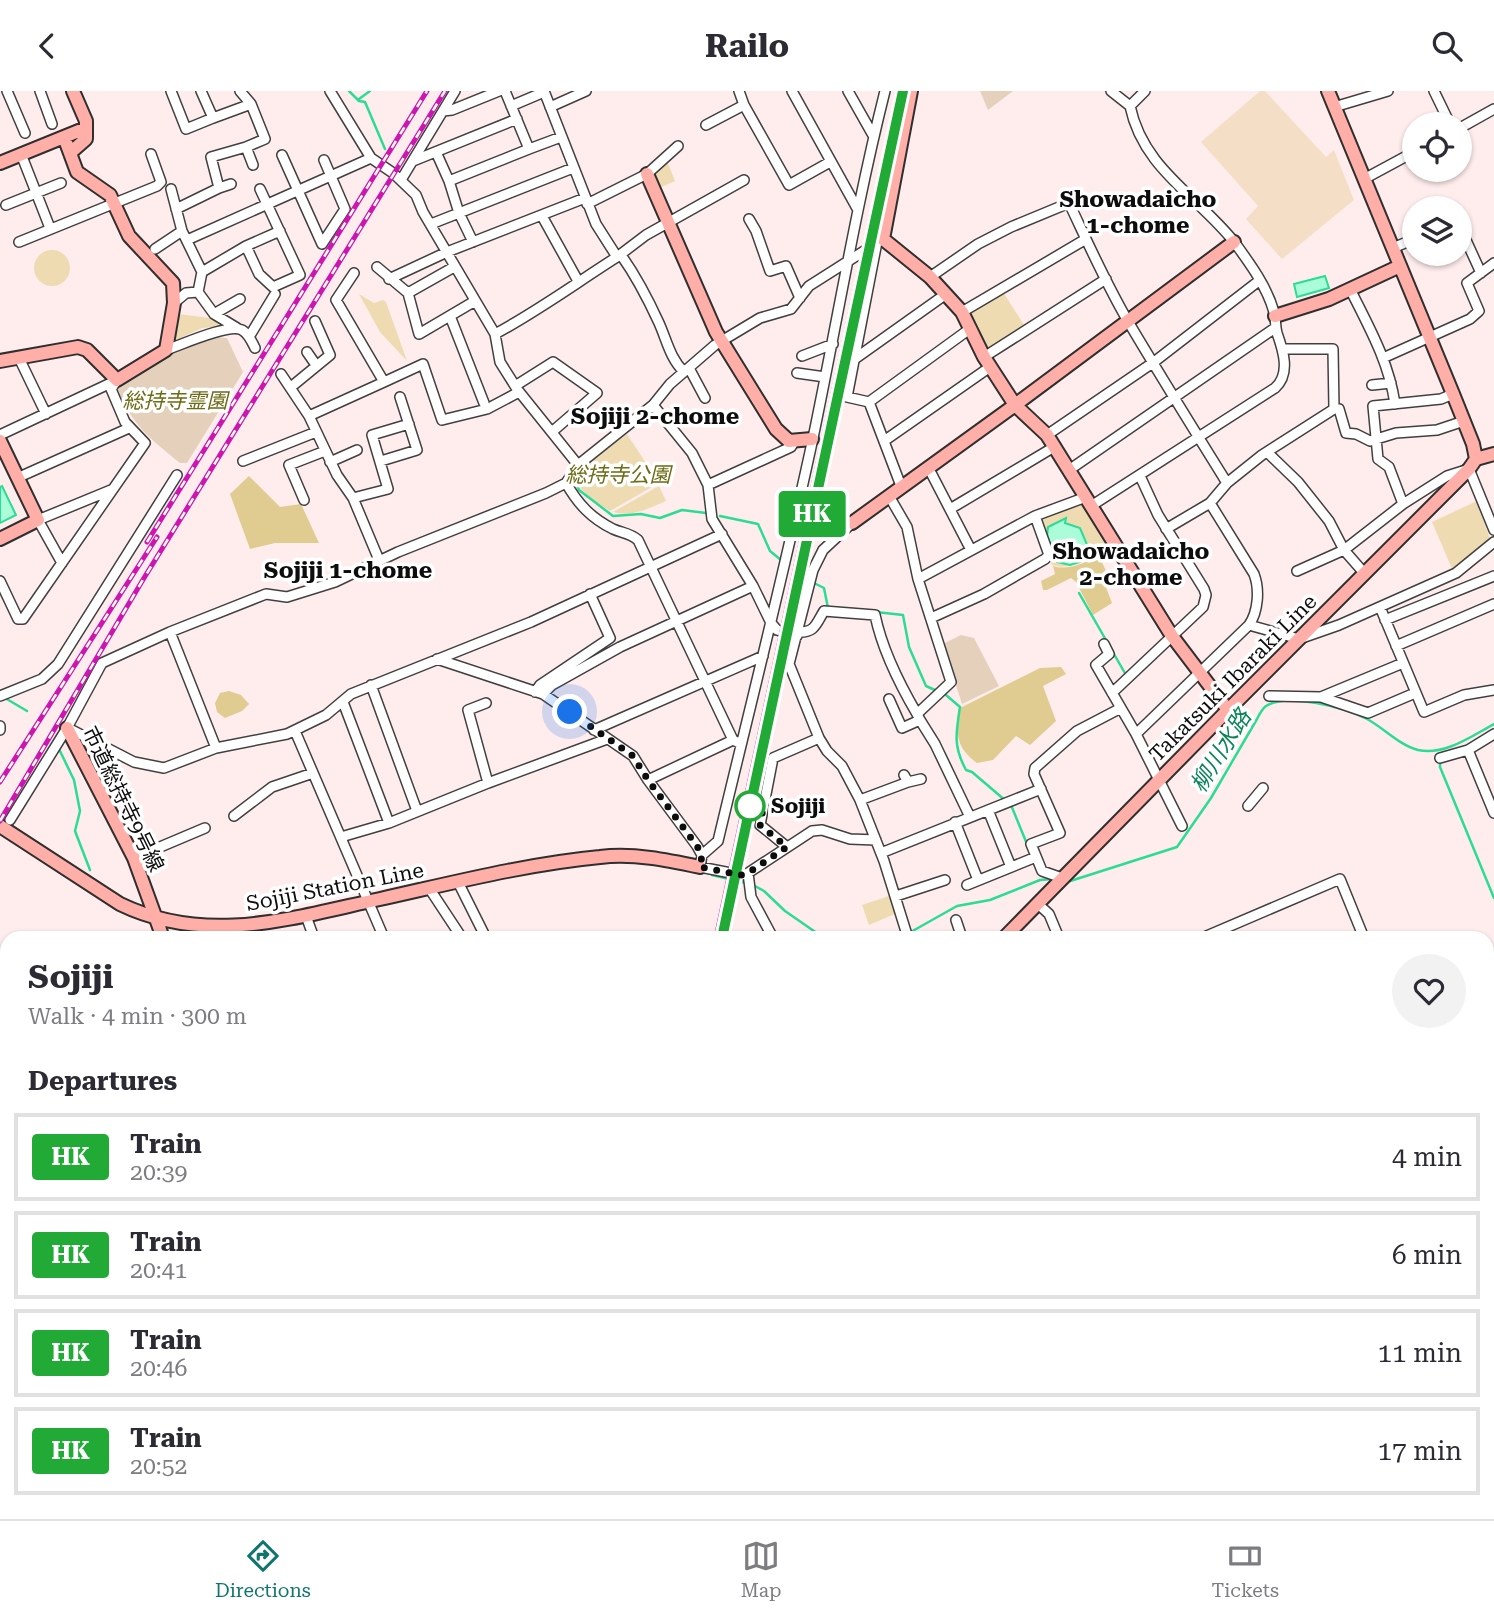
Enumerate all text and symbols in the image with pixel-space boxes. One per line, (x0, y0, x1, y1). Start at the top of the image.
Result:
icon: back (28, 27, 66, 65)
text: Railo (705, 27, 789, 65)
icon: search (1428, 27, 1466, 65)
map controls (1402, 112, 1472, 266)
button: locate (1402, 112, 1472, 182)
district label: Showadaicho 1-chome (1060, 186, 1217, 239)
button: layers (1402, 196, 1472, 266)
park label: 総持寺霊園 (123, 389, 230, 413)
district label: Sojiji 2-chome (571, 403, 739, 430)
park label: 総持寺公園 (566, 463, 673, 487)
line badge: HK (780, 491, 844, 537)
text: HK (793, 500, 831, 528)
district label: Showadaicho 2-chome (1053, 538, 1210, 591)
district label: Sojiji 1-chome (264, 557, 432, 584)
street label: Takatsuki Ibaraki Line (1144, 589, 1322, 767)
your location (552, 694, 587, 729)
water label: 柳川水路 (1185, 703, 1258, 797)
street label: 市道総持寺9号線 (77, 722, 169, 876)
marker: Sojiji (735, 791, 765, 821)
place label: Sojiji (771, 794, 825, 818)
street label: Sojiji Station Line (244, 858, 426, 916)
button: heart (1392, 954, 1466, 1028)
text: Sojiji (28, 957, 113, 996)
text: Walk · 4 min · 300 m (28, 1003, 247, 1030)
text: Departures (28, 1066, 177, 1096)
text: Train (130, 1129, 202, 1159)
text: 4 min (1392, 1142, 1462, 1172)
text: HK (51, 1143, 90, 1171)
text: 20:39 (130, 1159, 187, 1186)
text: Train (130, 1227, 202, 1257)
text: 6 min (1392, 1240, 1462, 1270)
text: HK (51, 1241, 90, 1269)
text: 20:41 (130, 1257, 187, 1284)
text: Train (130, 1325, 202, 1355)
text: 11 min (1378, 1338, 1462, 1368)
text: HK (51, 1339, 90, 1367)
text: 20:46 (130, 1355, 187, 1382)
text: Train (130, 1423, 202, 1453)
text: 17 min (1378, 1436, 1462, 1466)
text: HK (51, 1437, 90, 1465)
text: 20:52 (130, 1453, 187, 1480)
tab: Directions (215, 1537, 311, 1602)
tab: Map (741, 1537, 781, 1602)
tab: Tickets (1212, 1537, 1279, 1602)

